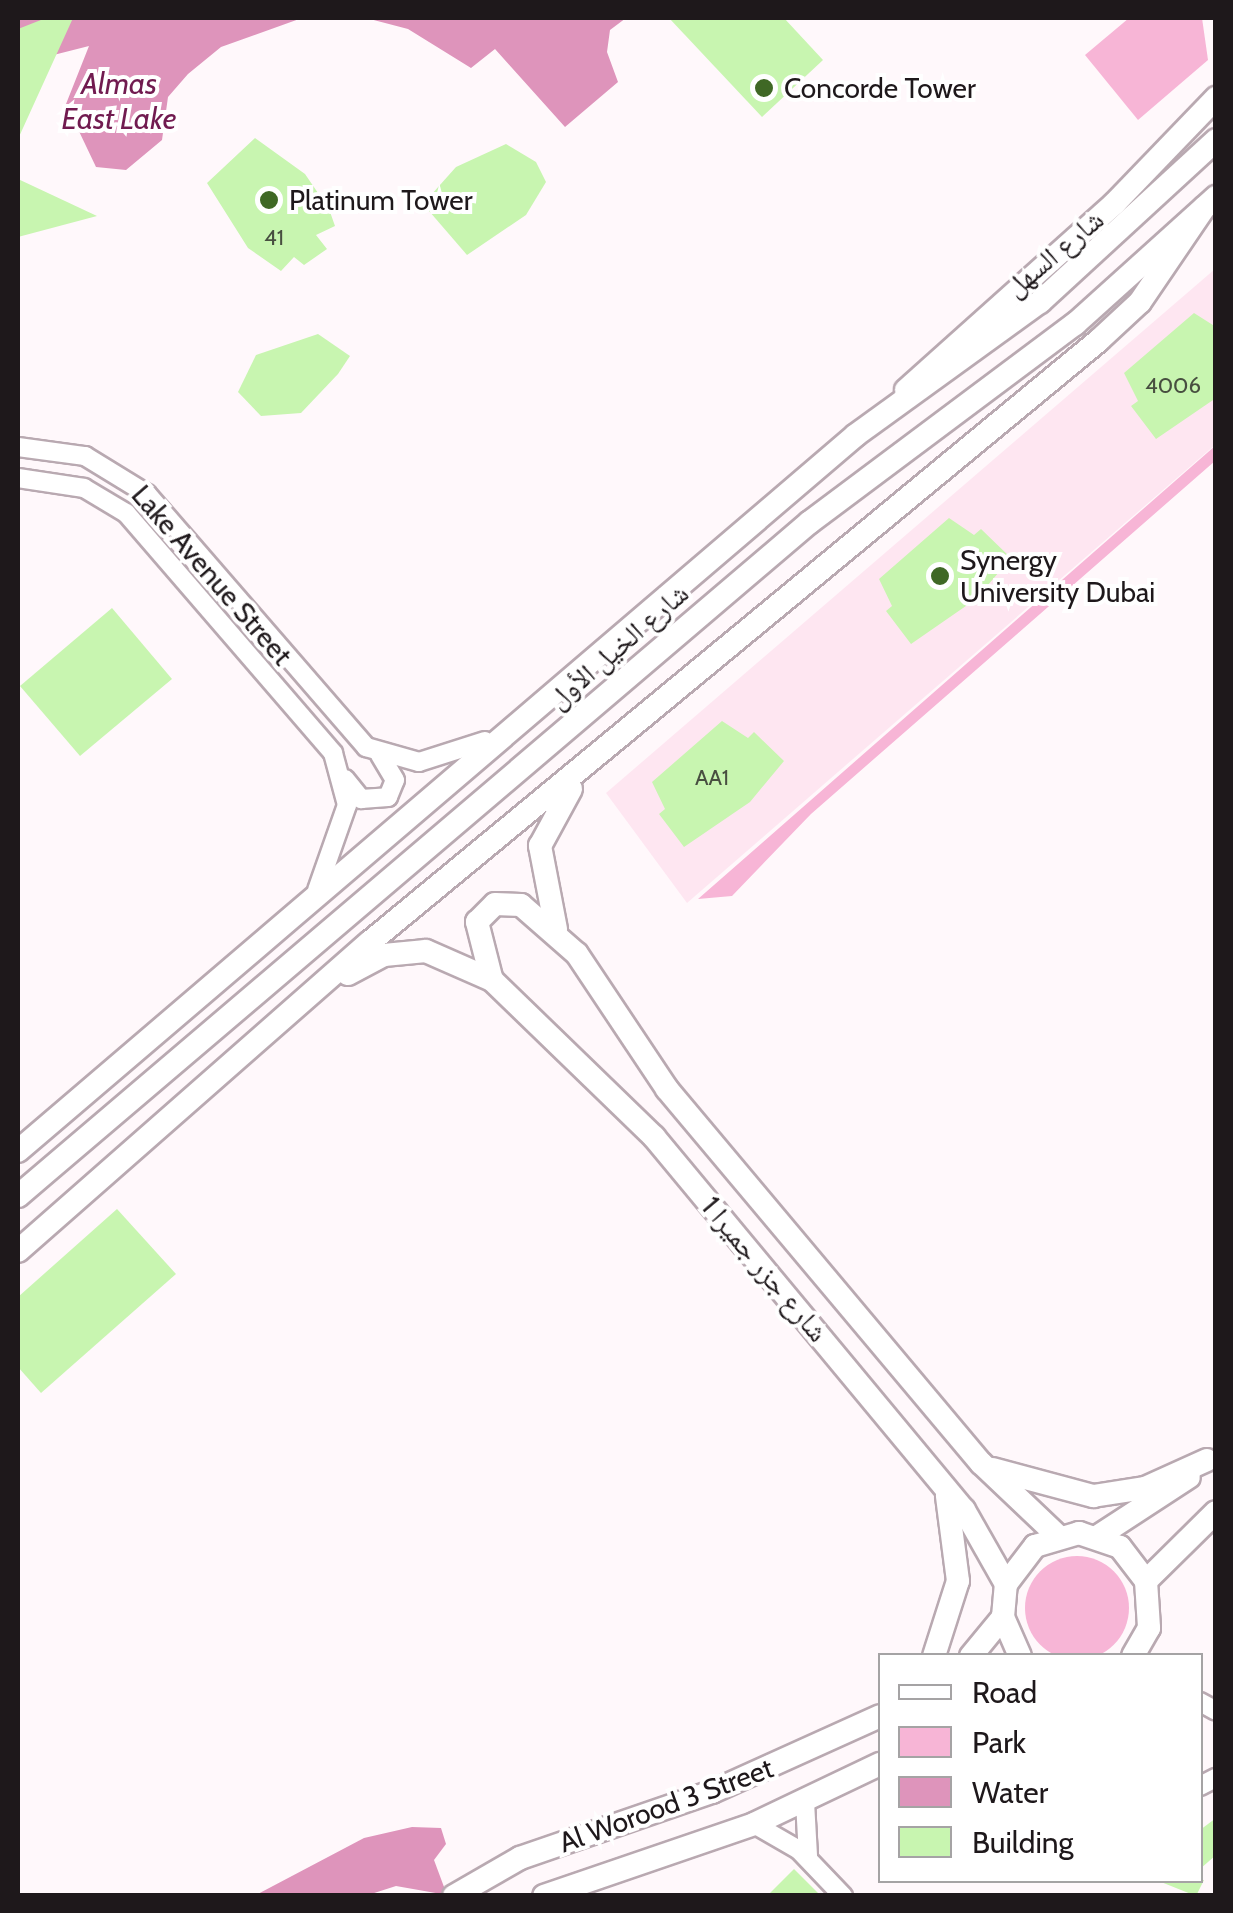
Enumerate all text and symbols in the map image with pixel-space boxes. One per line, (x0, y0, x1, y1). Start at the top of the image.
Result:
water label: Almas East Lake (62, 66, 176, 136)
place label: Concorde Tower (784, 71, 976, 105)
marker: Concorde Tower (753, 77, 775, 99)
place label: Platinum Tower (289, 183, 473, 217)
marker: Platinum Tower (258, 189, 280, 211)
street label: شارع السهل (998, 202, 1110, 304)
house number: 41 (264, 225, 284, 251)
house number: 4006 (1145, 373, 1201, 399)
street label: Lake Avenue Street (125, 478, 299, 672)
place label: Synergy University Dubai (960, 543, 1155, 609)
marker: Synergy University Dubai (929, 565, 951, 587)
street label: شارع الخيل الأول (541, 576, 695, 716)
house number: AA1 (695, 765, 729, 791)
street label: شارع جزر جميرا 1 (695, 1190, 835, 1348)
legend (878, 1653, 1203, 1883)
text: Road (972, 1674, 1037, 1711)
text: Park (972, 1724, 1026, 1761)
street label: Al Worood 3 Street (554, 1751, 778, 1859)
text: Water (972, 1774, 1048, 1811)
text: Building (972, 1824, 1074, 1861)

